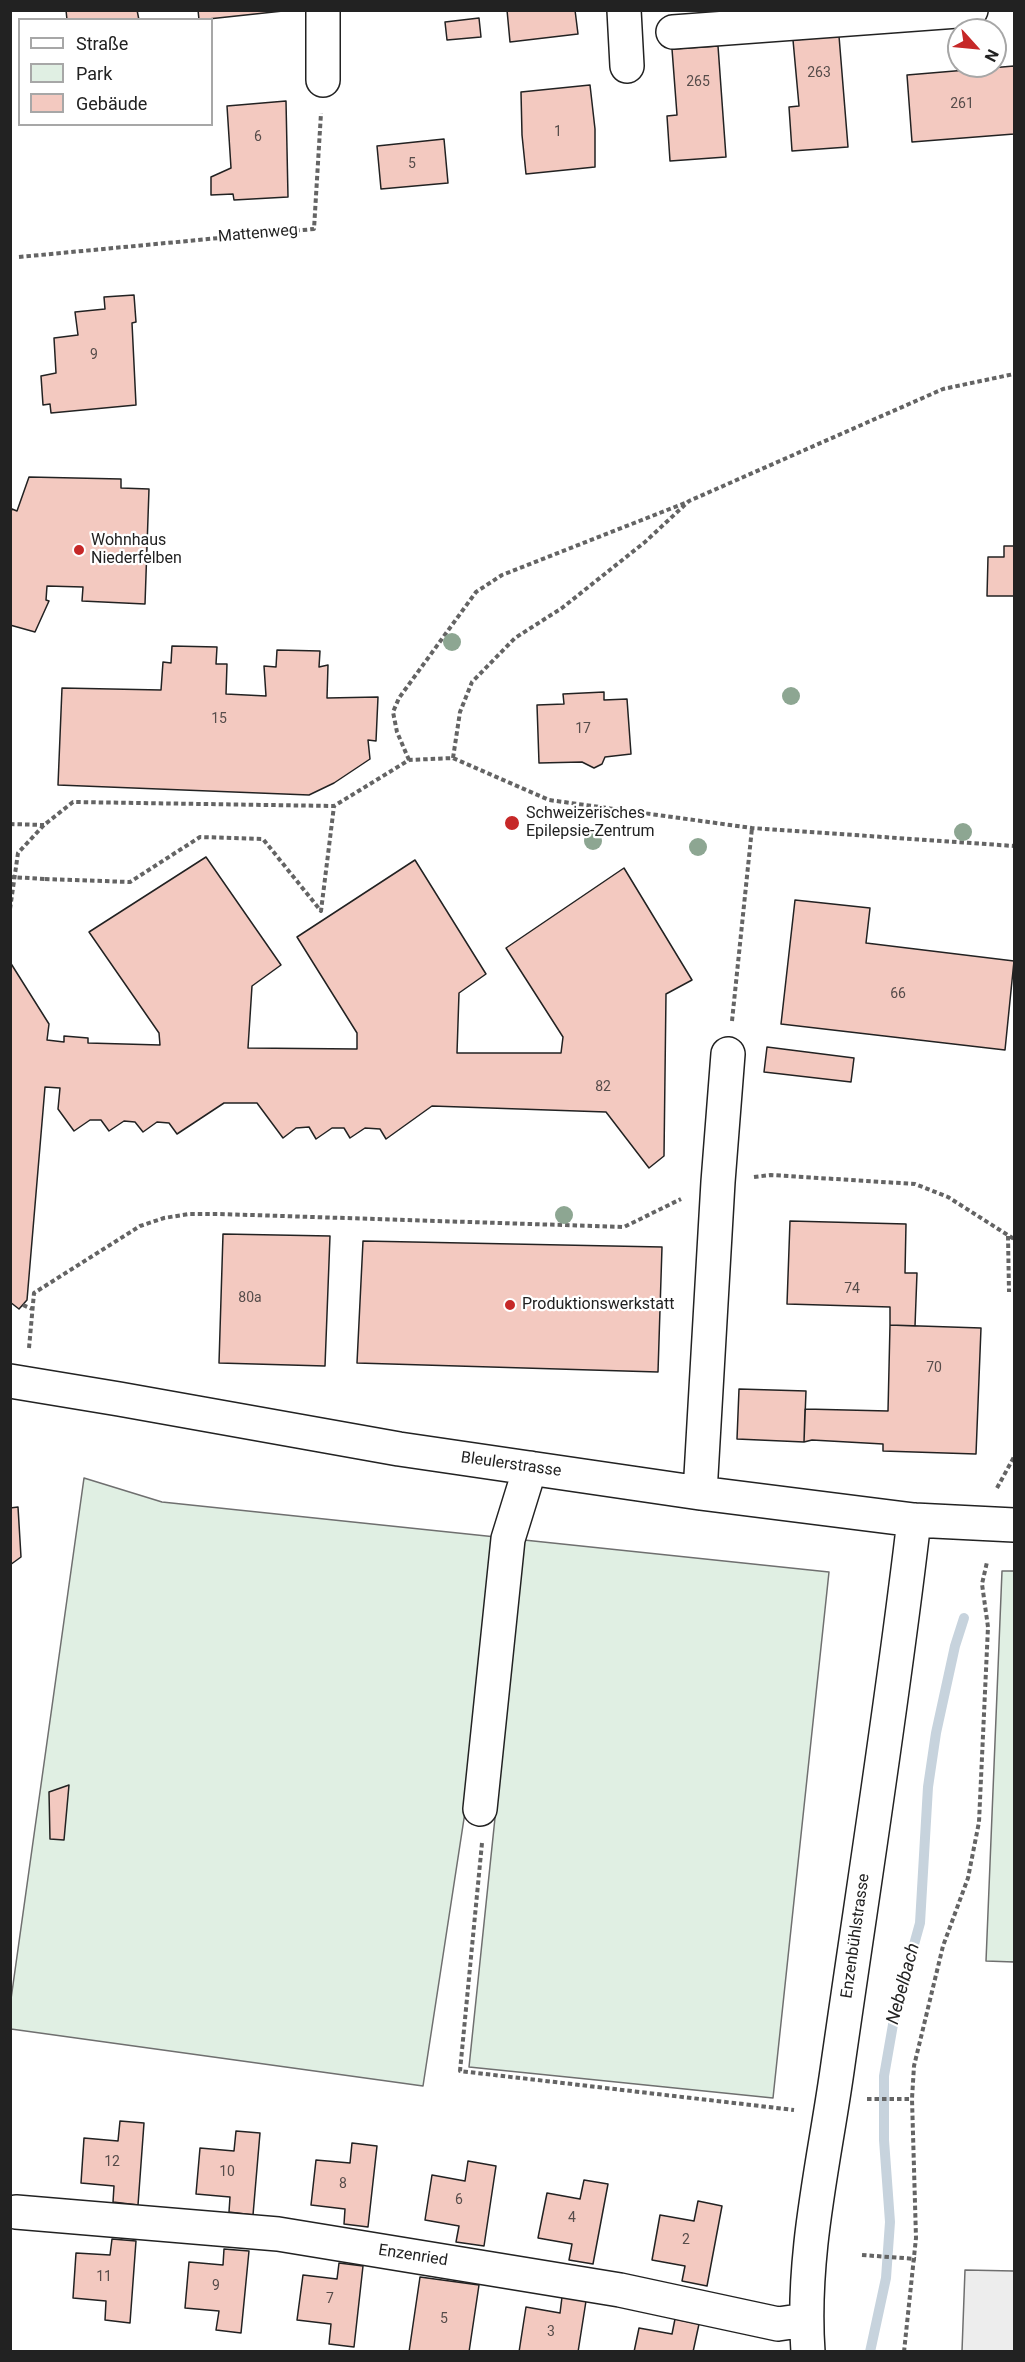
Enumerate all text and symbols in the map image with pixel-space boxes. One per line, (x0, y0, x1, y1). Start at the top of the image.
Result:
legend (18, 18, 213, 126)
north arrow (947, 18, 1007, 78)
text: Straße (76, 33, 128, 54)
text: N (981, 46, 1003, 65)
text: Park (76, 63, 112, 84)
house number: 263 (807, 65, 831, 81)
house number: 265 (686, 74, 710, 90)
text: Gebäude (76, 93, 147, 114)
house number: 261 (950, 96, 974, 112)
house number: 1 (554, 124, 562, 140)
house number: 6 (254, 129, 262, 145)
house number: 5 (408, 156, 416, 172)
street label: Mattenweg (217, 221, 299, 247)
house number: 9 (90, 347, 98, 363)
place label: Wohnhaus Niederfelben (91, 531, 182, 569)
marker: Wohnhaus Niederfelben (72, 543, 86, 557)
house number: 15 (211, 711, 227, 727)
house number: 17 (575, 721, 591, 737)
place label: Schweizerisches Epilepsie-Zentrum (526, 804, 655, 842)
marker: Schweizerisches Epilepsie-Zentrum (503, 814, 521, 832)
house number: 66 (890, 986, 906, 1002)
house number: 82 (595, 1079, 611, 1095)
house number: 74 (844, 1281, 860, 1297)
house number: 80a (238, 1290, 262, 1306)
place label: Produktionswerkstatt (522, 1295, 674, 1315)
marker: Produktionswerkstatt (503, 1298, 517, 1312)
house number: 70 (926, 1360, 942, 1376)
street label: Bleulerstrasse (460, 1448, 562, 1482)
street label: Enzenbühlstrasse (838, 1872, 874, 2000)
water label: Nebelbach (883, 1941, 925, 2027)
house number: 12 (104, 2154, 120, 2170)
house number: 10 (219, 2164, 235, 2180)
house number: 8 (339, 2176, 347, 2192)
house number: 6 (455, 2192, 463, 2208)
house number: 4 (568, 2210, 576, 2226)
house number: 2 (682, 2232, 690, 2248)
street label: Enzenried (377, 2241, 449, 2271)
house number: 11 (96, 2269, 112, 2285)
house number: 9 (212, 2278, 220, 2294)
house number: 7 (326, 2291, 334, 2307)
house number: 5 (440, 2311, 448, 2327)
house number: 3 (547, 2324, 555, 2340)

